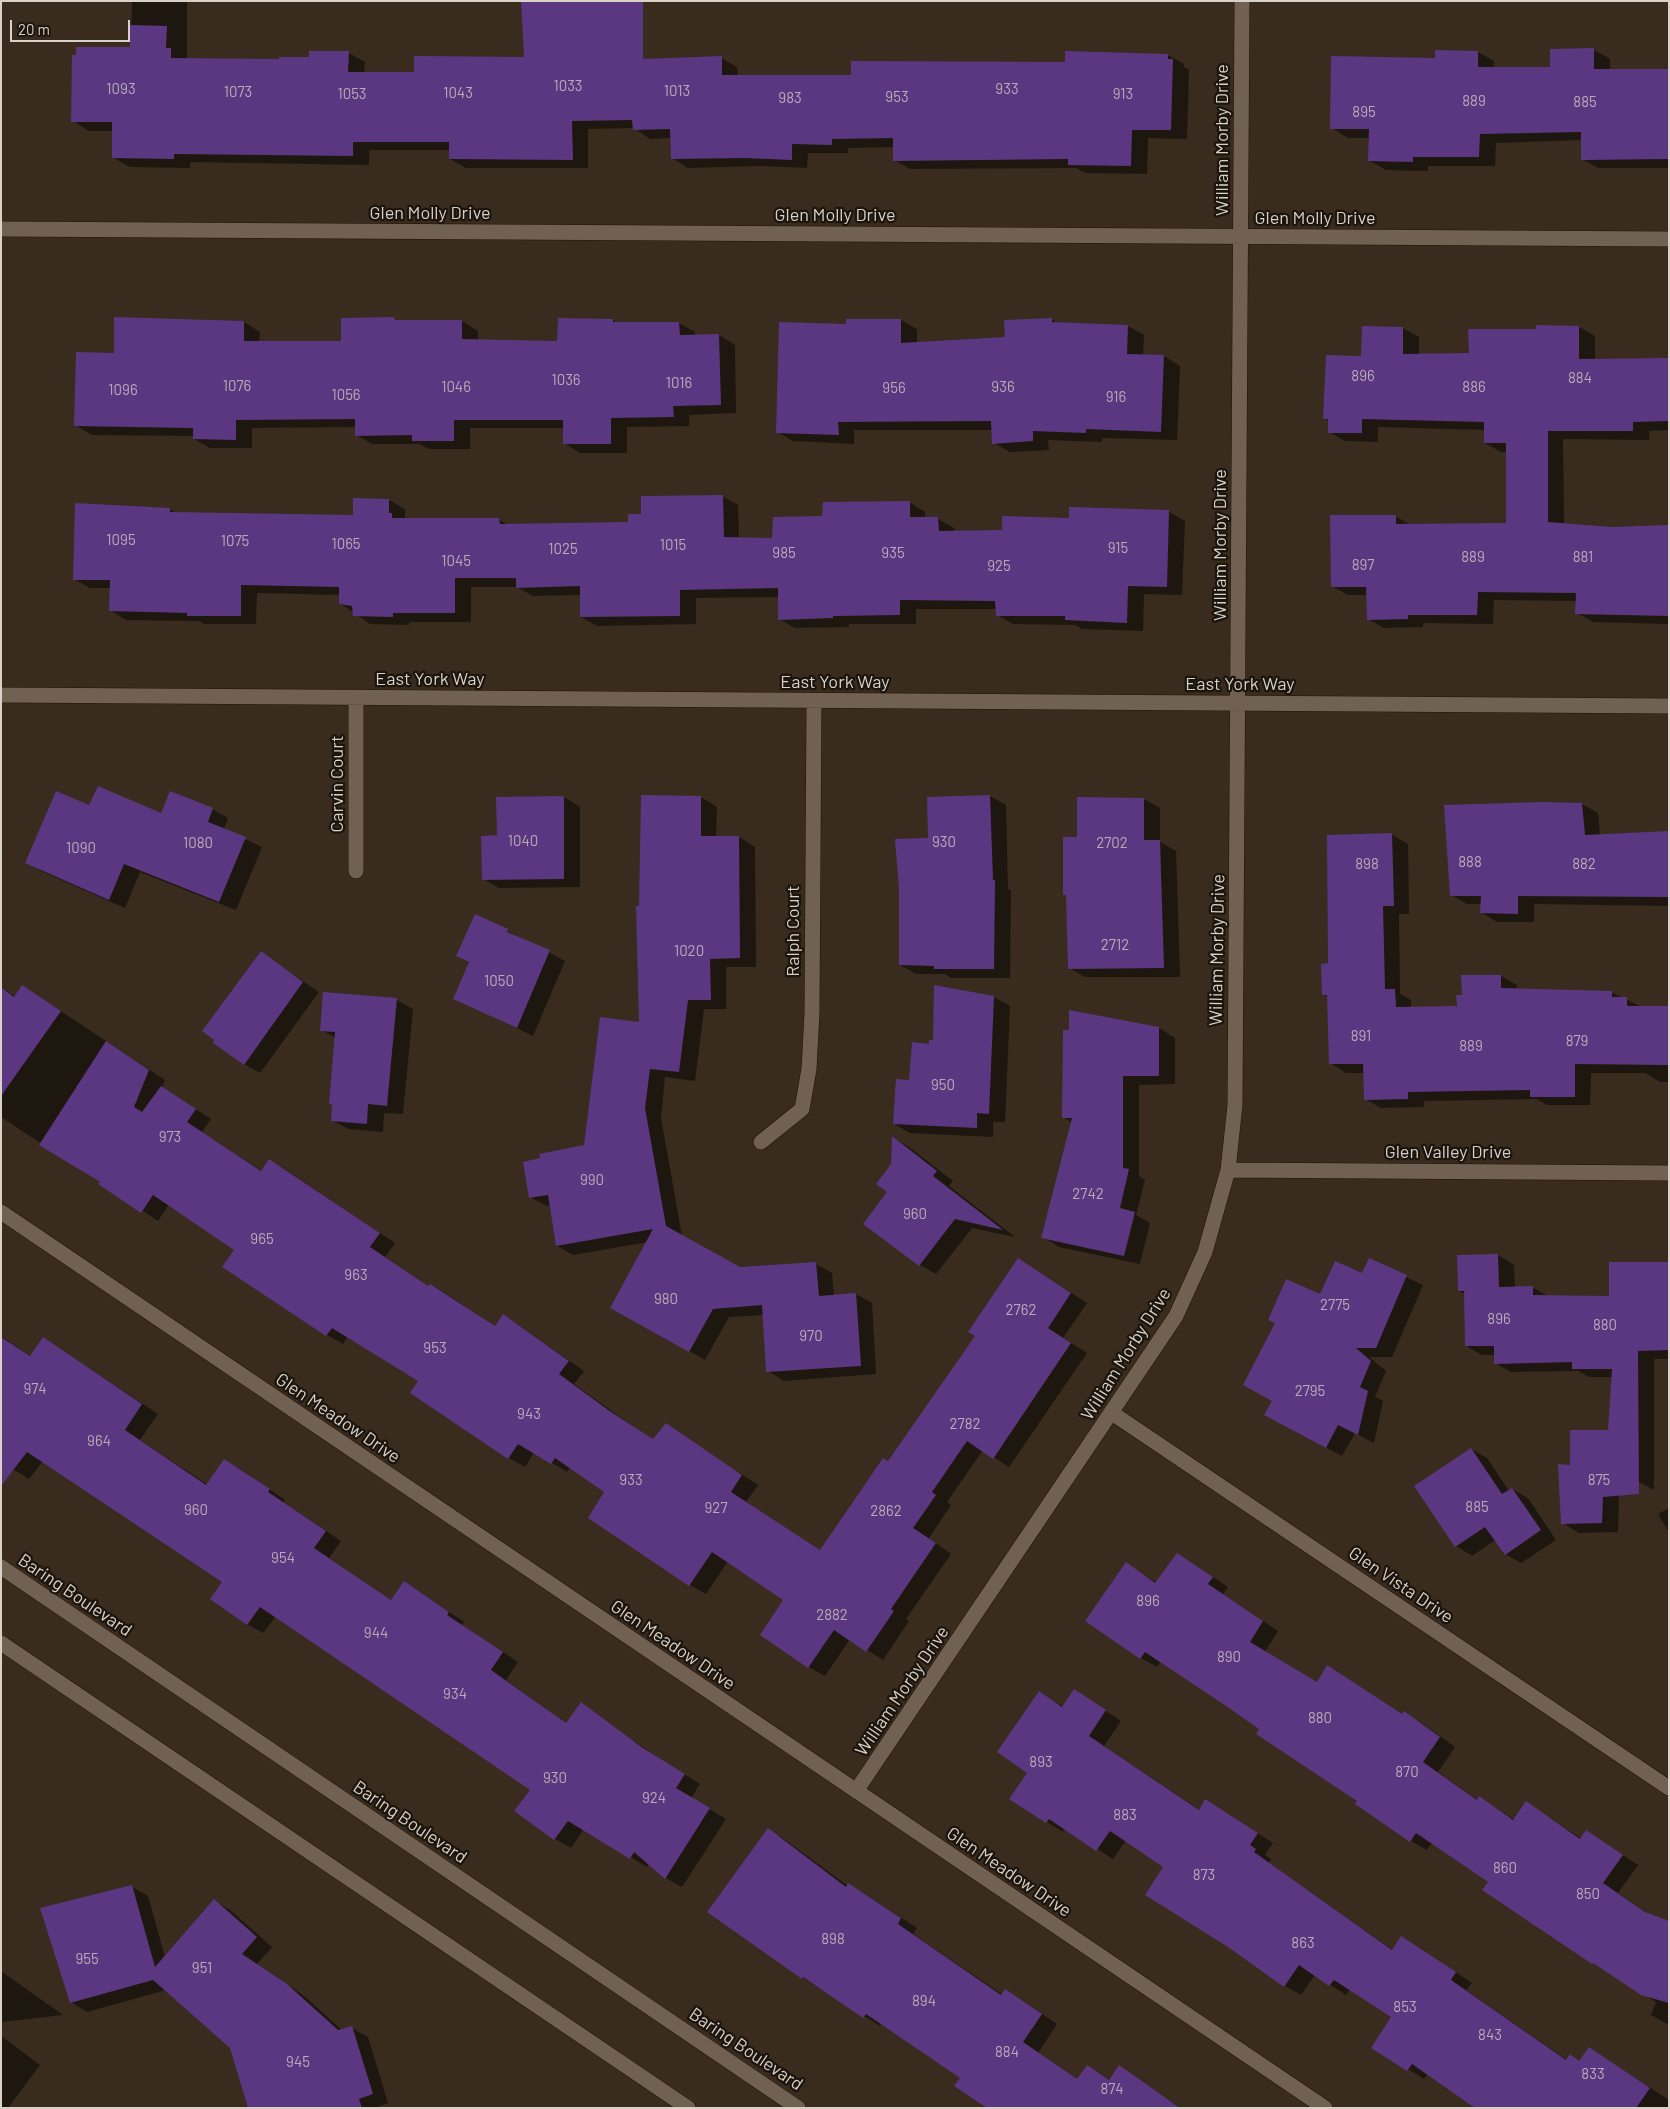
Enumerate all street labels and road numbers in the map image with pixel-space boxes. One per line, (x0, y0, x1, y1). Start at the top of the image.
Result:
street label: William Morby Drive (1211, 64, 1233, 216)
street label: Glen Molly Drive (369, 202, 491, 224)
street label: Glen Molly Drive (774, 204, 896, 226)
street label: Glen Molly Drive (1254, 207, 1376, 229)
street label: William Morby Drive (1209, 469, 1231, 621)
street label: East York Way (375, 668, 485, 690)
street label: East York Way (780, 671, 890, 693)
street label: East York Way (1185, 673, 1295, 695)
street label: Carvin Court (326, 735, 348, 833)
street label: William Morby Drive (1205, 874, 1229, 1026)
street label: Ralph Court (782, 885, 804, 977)
street label: Glen Valley Drive (1385, 1141, 1511, 1163)
street label: William Morby Drive (1077, 1284, 1175, 1424)
street label: Glen Meadow Drive (272, 1368, 404, 1468)
street label: Glen Vista Drive (1345, 1542, 1457, 1628)
street label: Baring Boulevard (14, 1549, 136, 1641)
street label: Glen Meadow Drive (607, 1595, 739, 1695)
street label: William Morby Drive (851, 1622, 953, 1760)
street label: Baring Boulevard (349, 1776, 471, 1868)
street label: Glen Meadow Drive (943, 1822, 1075, 1922)
street label: Baring Boulevard (685, 2003, 807, 2095)

